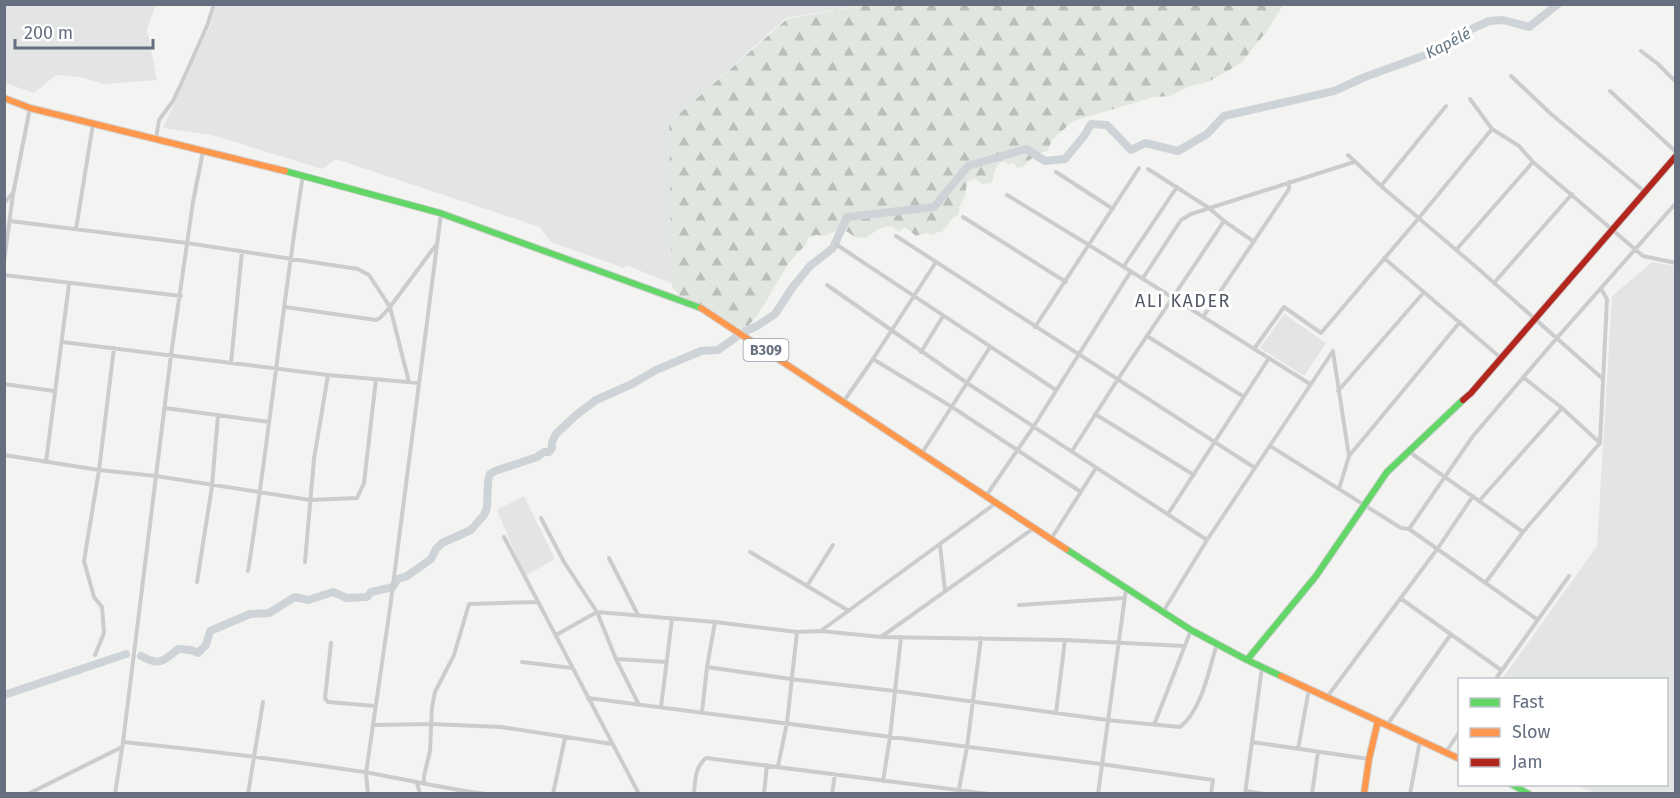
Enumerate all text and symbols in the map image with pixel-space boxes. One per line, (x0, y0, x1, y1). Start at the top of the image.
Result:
scale bar (15, 12, 153, 50)
text: 200 m (24, 22, 73, 44)
water label: Kapélé (1422, 24, 1474, 62)
district label: ALI KADER (1135, 290, 1231, 312)
road number: B309 (744, 339, 789, 361)
legend (1458, 678, 1668, 786)
text: Fast (1512, 691, 1545, 713)
text: Slow (1512, 721, 1551, 743)
text: Jam (1512, 751, 1543, 773)

